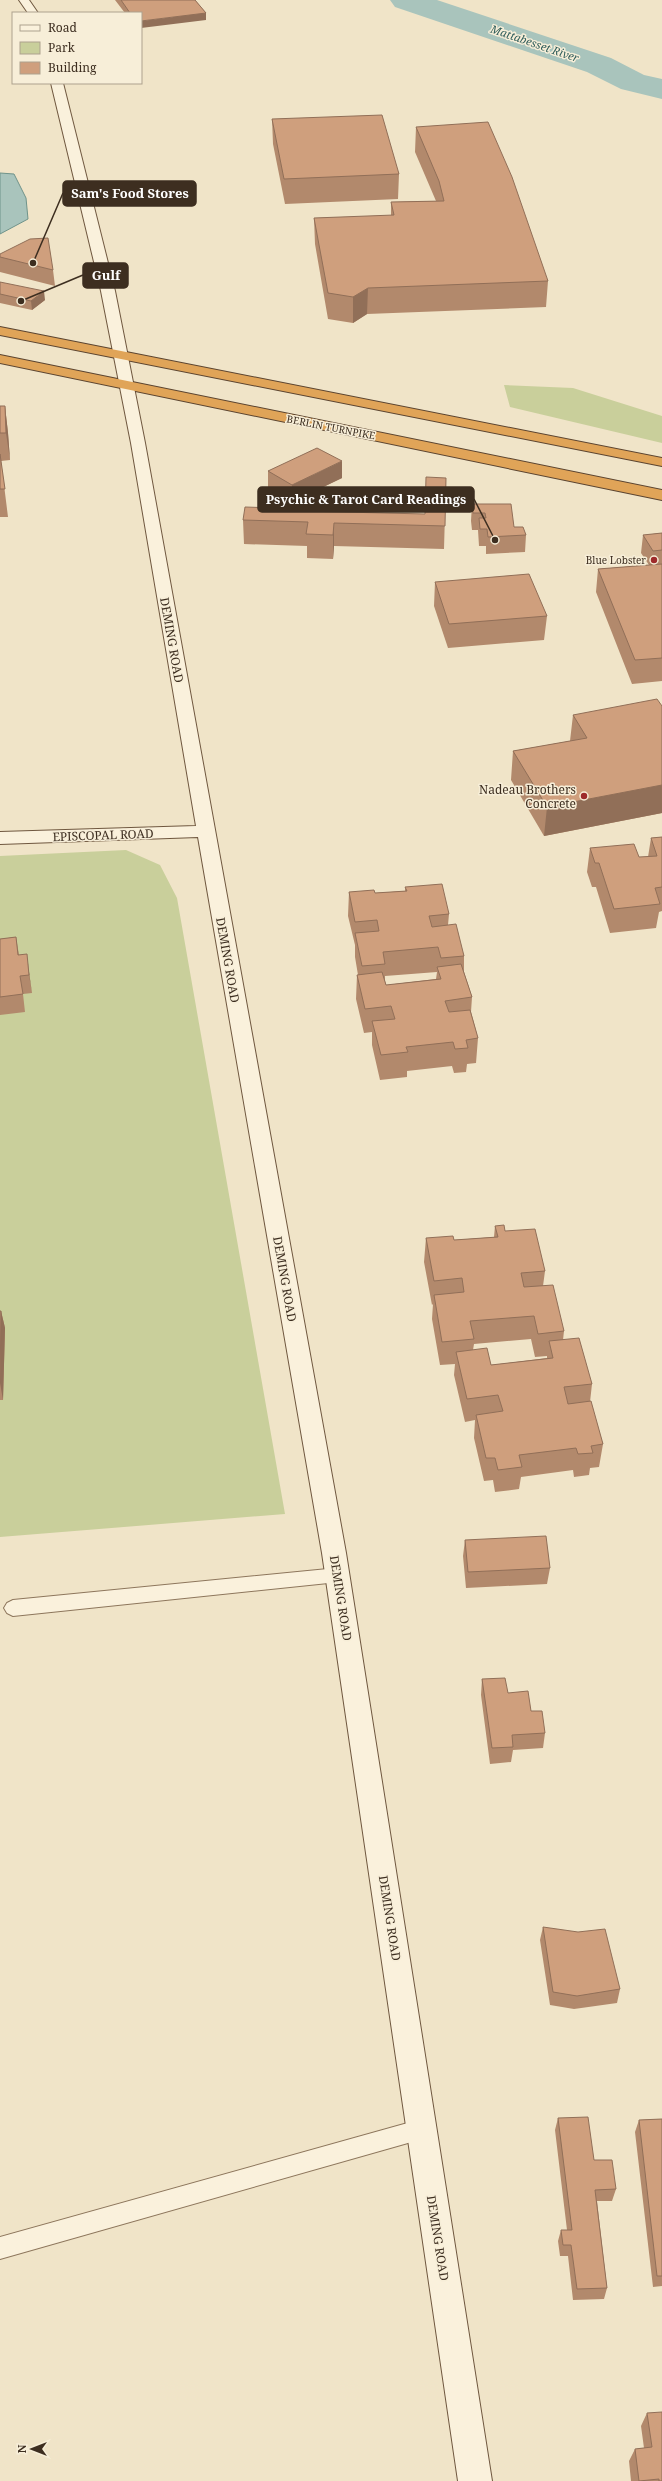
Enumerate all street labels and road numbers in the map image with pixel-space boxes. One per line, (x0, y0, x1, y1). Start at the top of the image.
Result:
street label: BERLIN TURNPIKE (286, 412, 376, 442)
street label: DEMING ROAD (156, 596, 188, 684)
street label: EPISCOPAL ROAD (52, 825, 154, 845)
street label: DEMING ROAD (212, 916, 244, 1004)
street label: DEMING ROAD (269, 1235, 301, 1323)
street label: DEMING ROAD (326, 1554, 356, 1642)
street label: DEMING ROAD (375, 1874, 405, 1962)
street label: DEMING ROAD (423, 2194, 453, 2282)

